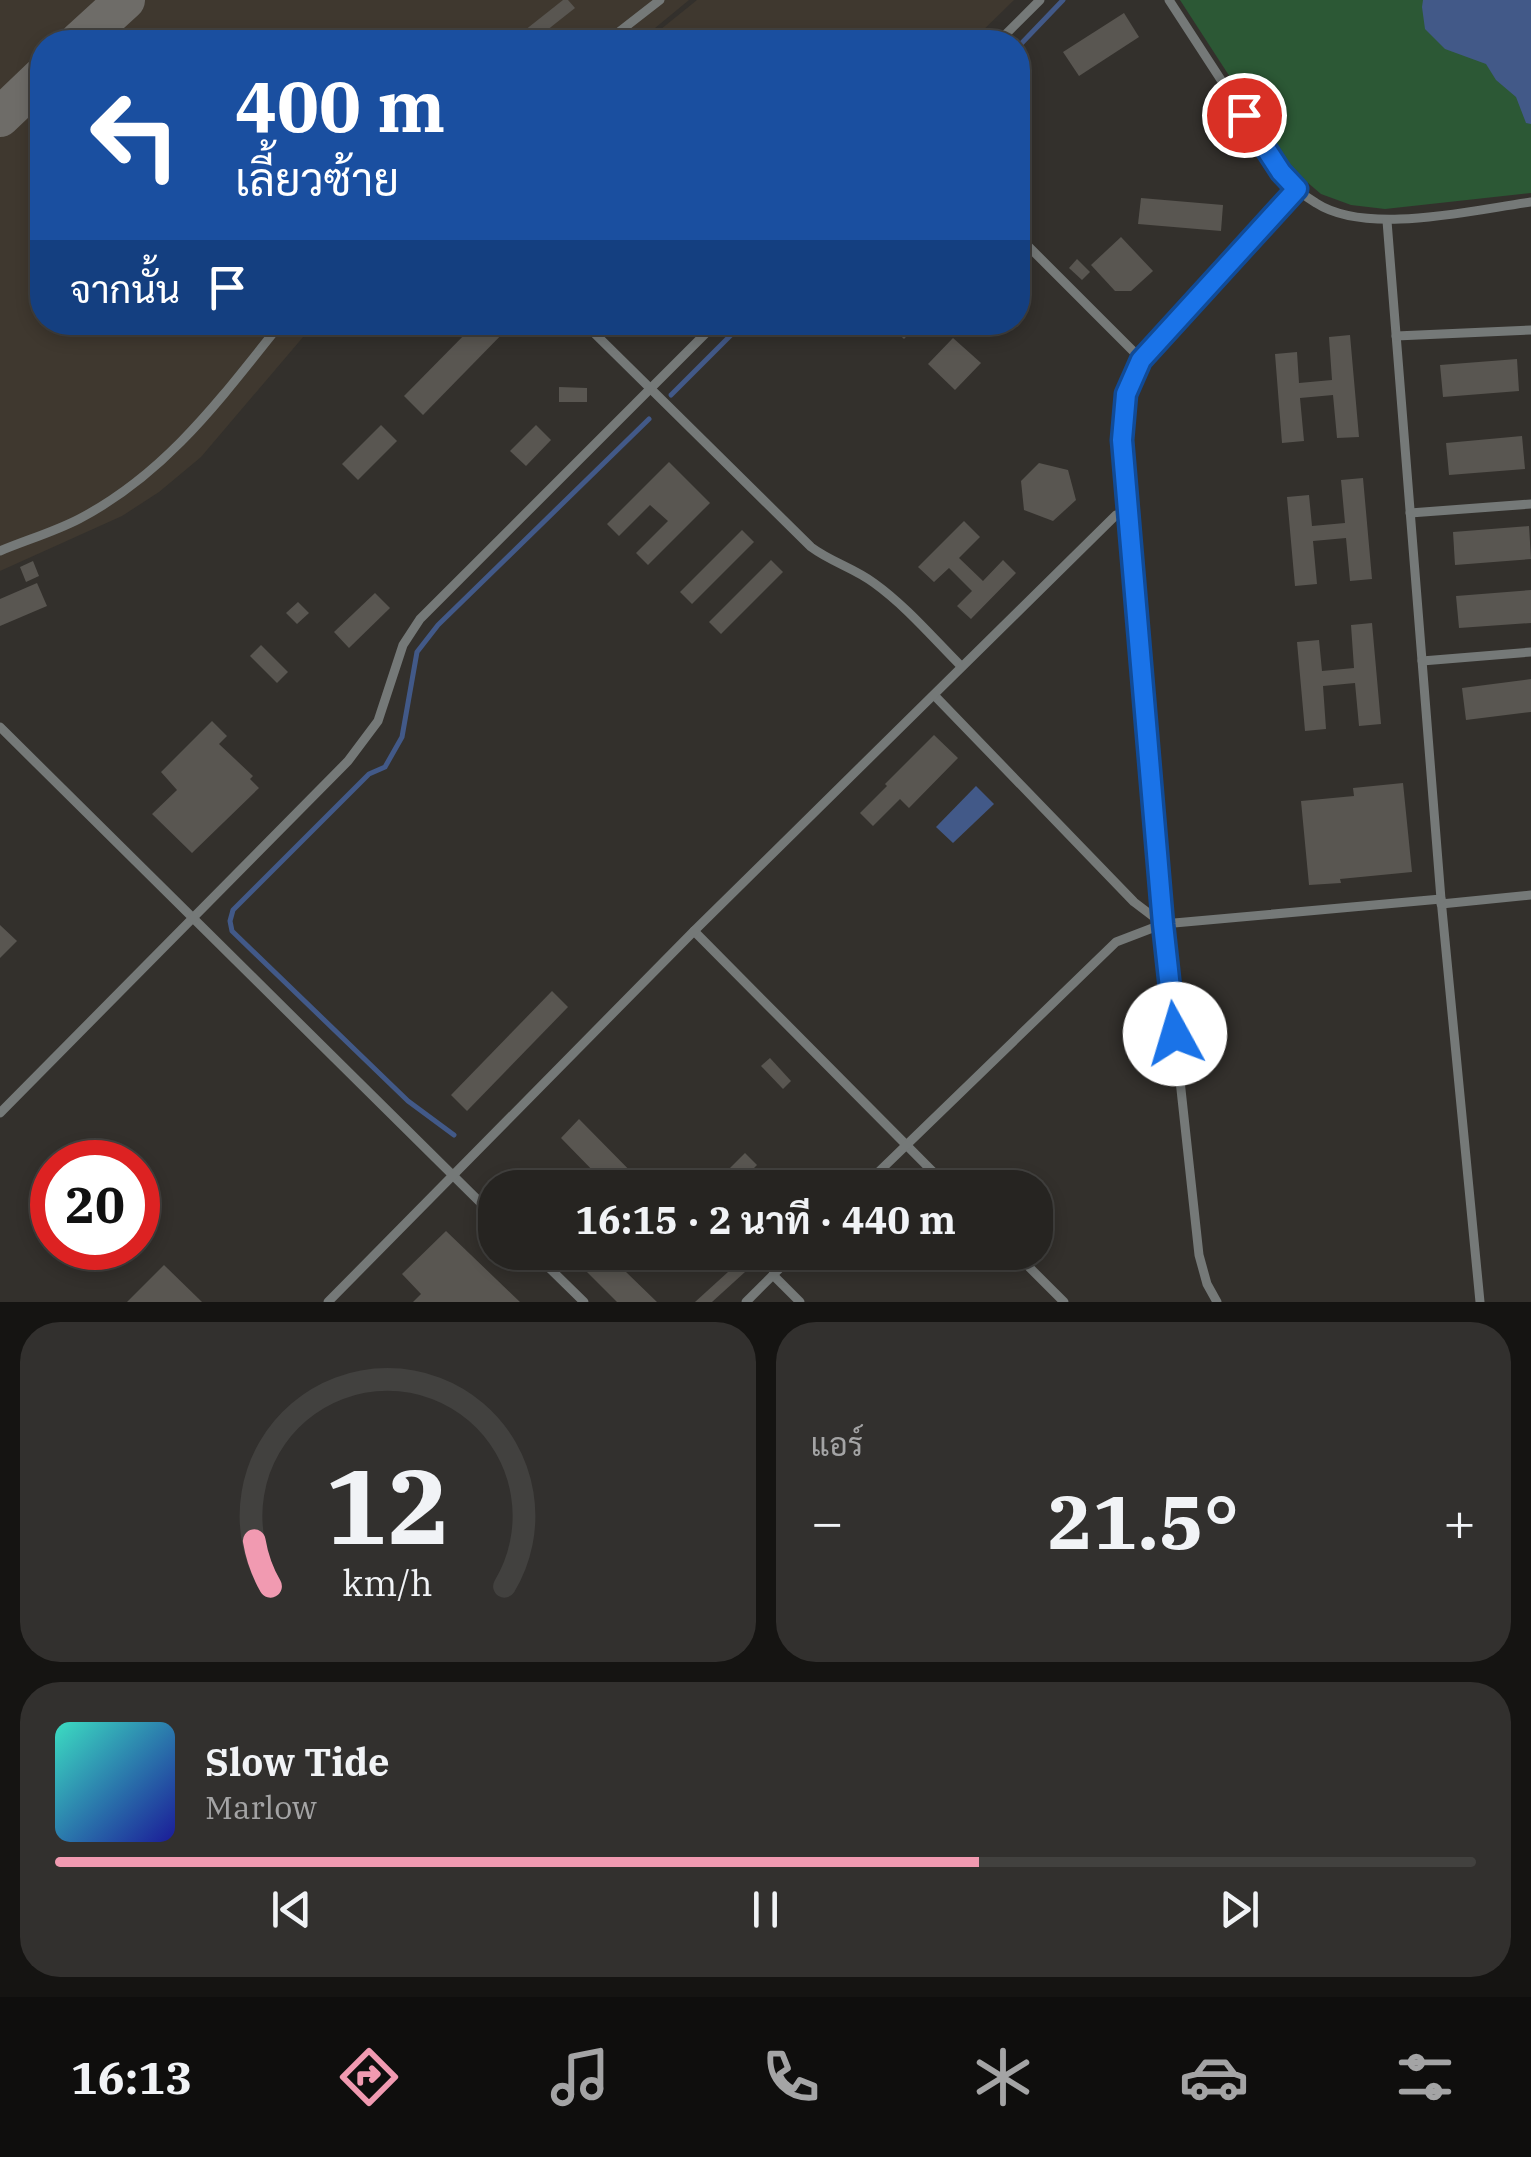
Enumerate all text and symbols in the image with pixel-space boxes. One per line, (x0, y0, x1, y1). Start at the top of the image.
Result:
text: 400 m (235, 60, 445, 151)
icon: left (70, 70, 200, 200)
pin (1202, 73, 1287, 158)
icon: arrive (1217, 88, 1272, 143)
text: เลี้ยวซ้าย (235, 150, 399, 208)
icon: arrive (200, 260, 255, 315)
text: จากนั้น (70, 264, 180, 313)
position arrow (1123, 982, 1227, 1086)
speed limit sign: 20 (30, 1140, 160, 1270)
text: 16:15 · 2 นาที · 440 m (575, 1195, 956, 1244)
text: แอร์ (811, 1423, 863, 1465)
text: 12 (325, 1437, 450, 1573)
text: 21.5° (1048, 1472, 1239, 1570)
text: − (811, 1486, 844, 1557)
text: + (1443, 1486, 1476, 1557)
text: km/h (343, 1559, 433, 1606)
text: Slow Tide (205, 1737, 390, 1786)
text: Marlow (205, 1786, 317, 1828)
icon: previous (264, 1882, 319, 1937)
icon: pause (738, 1882, 793, 1937)
icon: next (1212, 1882, 1267, 1937)
icon: directions (334, 2042, 404, 2112)
icon: music (545, 2042, 615, 2112)
icon: phone (756, 2042, 826, 2112)
icon: climate (968, 2042, 1038, 2112)
icon: car (1179, 2042, 1249, 2112)
icon: filters (1390, 2042, 1460, 2112)
text: 16:13 (71, 2048, 192, 2106)

